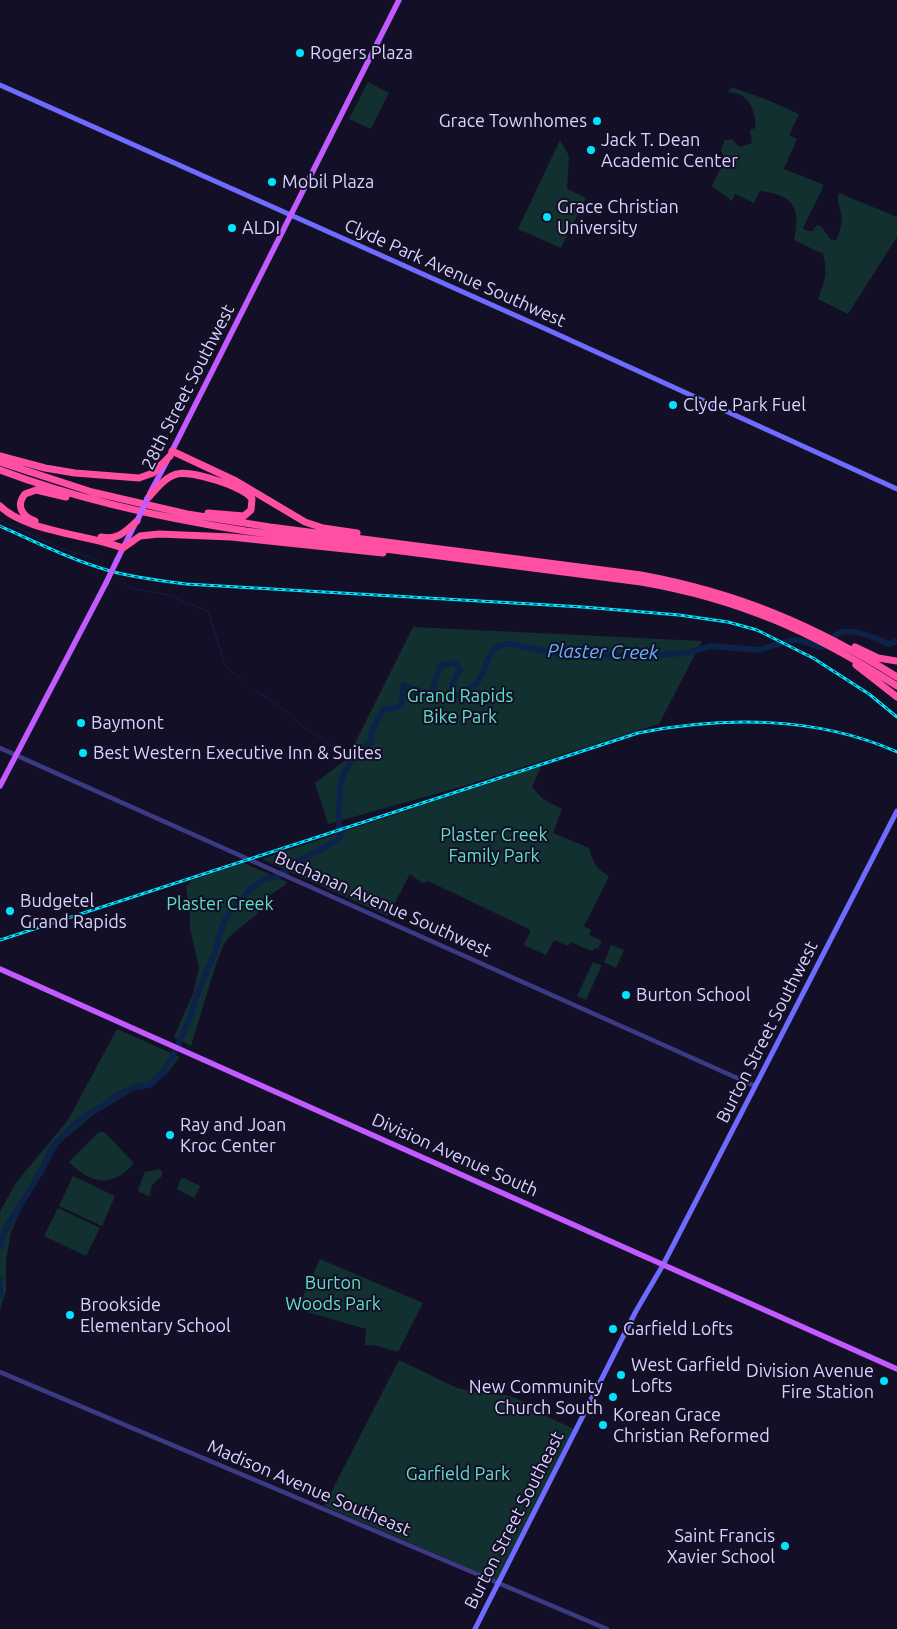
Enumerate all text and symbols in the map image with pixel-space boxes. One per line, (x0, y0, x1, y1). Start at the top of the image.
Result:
place label: Rogers Plaza (310, 42, 413, 64)
marker: Rogers Plaza (294, 47, 306, 59)
place label: Grace Townhomes (439, 110, 587, 132)
marker: Grace Townhomes (591, 115, 603, 127)
place label: Jack T. Dean Academic Center (601, 129, 738, 172)
marker: Jack T. Dean Academic Center (585, 144, 597, 156)
place label: Mobil Plaza (282, 171, 374, 193)
marker: Mobil Plaza (266, 176, 278, 188)
place label: Grace Christian University (557, 196, 679, 238)
marker: Grace Christian University (541, 211, 553, 223)
street label: Clyde Park Avenue Southwest (341, 214, 569, 332)
place label: ALDI (242, 217, 280, 239)
marker: ALDI (226, 222, 238, 234)
street label: 28th Street Southwest (137, 301, 239, 473)
place label: Clyde Park Fuel (683, 394, 806, 416)
marker: Clyde Park Fuel (667, 399, 679, 411)
water label: Plaster Creek (547, 640, 659, 664)
park label: Grand Rapids Bike Park (407, 685, 513, 728)
place label: Baymont (91, 712, 164, 734)
marker: Baymont (75, 717, 87, 729)
place label: Best Western Executive Inn & Suites (93, 742, 382, 764)
marker: Best Western Executive Inn & Suites (77, 747, 89, 759)
park label: Plaster Creek Family Park (440, 824, 548, 866)
street label: Buchanan Avenue Southwest (271, 846, 495, 962)
place label: Budgetel Grand Rapids (20, 890, 127, 932)
park label: Plaster Creek (166, 893, 274, 915)
marker: Budgetel Grand Rapids (4, 905, 16, 917)
street label: Burton Street Southwest (712, 937, 822, 1127)
place label: Burton School (636, 984, 750, 1006)
marker: Burton School (620, 989, 632, 1001)
street label: Division Avenue South (369, 1109, 541, 1201)
place label: Ray and Joan Kroc Center (180, 1114, 286, 1156)
marker: Ray and Joan Kroc Center (164, 1129, 176, 1141)
park label: Burton Woods Park (285, 1272, 381, 1315)
place label: Brookside Elementary School (80, 1294, 231, 1336)
marker: Brookside Elementary School (64, 1309, 76, 1321)
place label: Garfield Lofts (623, 1318, 733, 1340)
marker: Garfield Lofts (607, 1323, 619, 1335)
place label: West Garfield Lofts (631, 1354, 741, 1396)
place label: Division Avenue Fire Station (746, 1360, 874, 1402)
marker: West Garfield Lofts (615, 1369, 627, 1381)
marker: Division Avenue Fire Station (878, 1375, 890, 1387)
place label: New Community Church South (469, 1376, 603, 1418)
marker: New Community Church South (607, 1391, 619, 1403)
place label: Korean Grace Christian Reformed (613, 1404, 770, 1446)
marker: Korean Grace Christian Reformed (597, 1419, 609, 1431)
street label: Burton Street Southeast (460, 1428, 568, 1612)
street label: Madison Avenue Southeast (204, 1435, 414, 1541)
park label: Garfield Park (406, 1463, 510, 1485)
place label: Saint Francis Xavier School (667, 1525, 775, 1568)
marker: Saint Francis Xavier School (779, 1540, 791, 1552)

